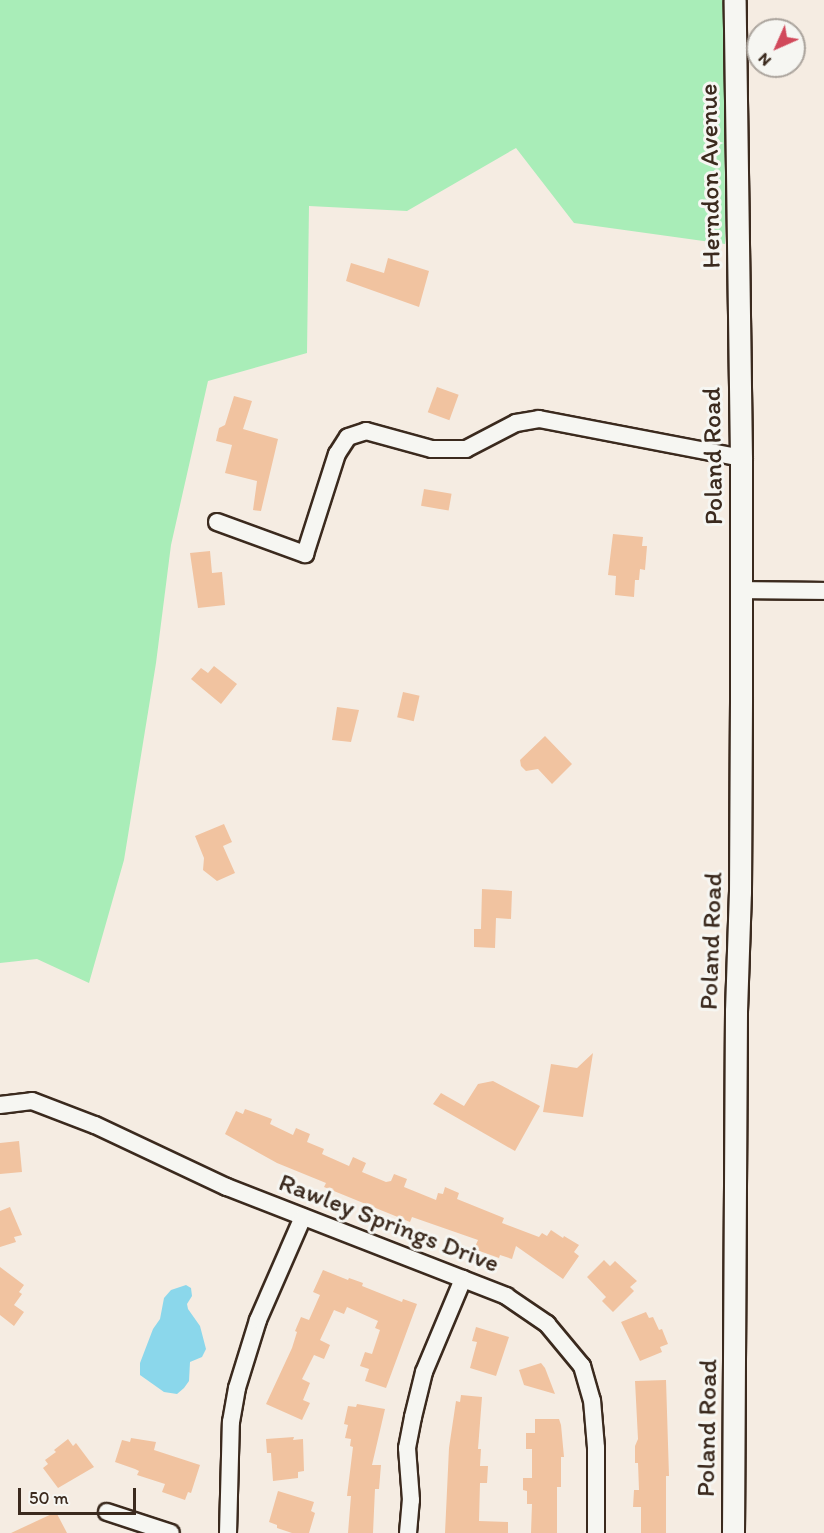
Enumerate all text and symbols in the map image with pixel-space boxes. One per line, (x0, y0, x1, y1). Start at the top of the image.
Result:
north arrow (746, 18, 806, 78)
text: N (754, 49, 775, 70)
street label: Herndon Avenue (693, 84, 727, 268)
street label: Poland Road (696, 387, 730, 525)
street label: Poland Road (693, 872, 729, 1010)
street label: Rawley Springs Drive (274, 1167, 504, 1279)
street label: Poland Road (690, 1359, 724, 1497)
scale bar (21, 1476, 140, 1514)
text: 50 m (29, 1487, 69, 1509)

